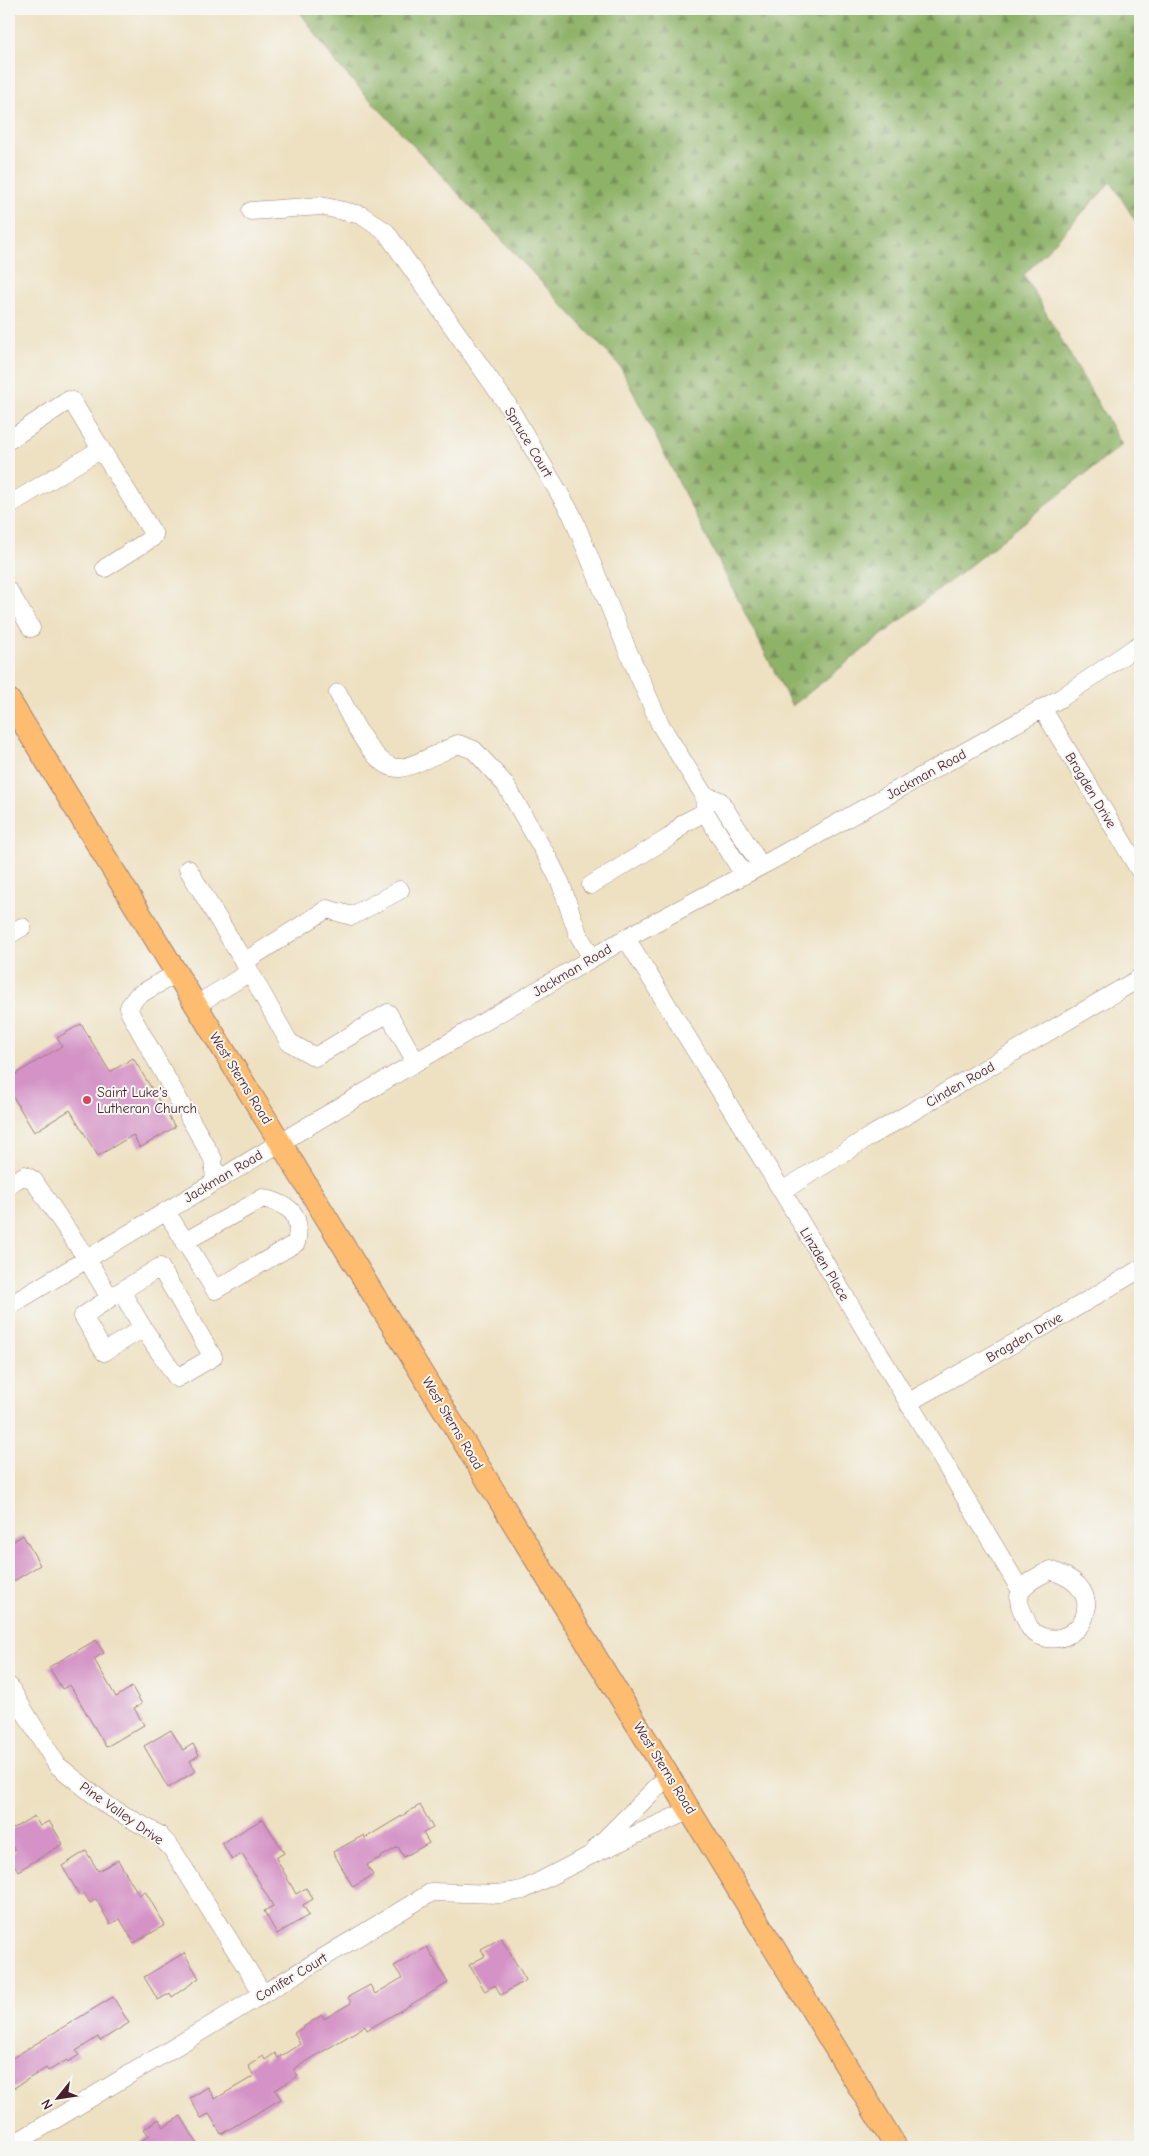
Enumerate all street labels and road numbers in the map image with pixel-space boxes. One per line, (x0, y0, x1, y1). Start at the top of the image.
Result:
street label: Spruce Court (501, 404, 557, 481)
street label: Jackman Road (883, 746, 969, 803)
street label: Bragden Drive (1061, 749, 1120, 831)
street label: Jackman Road (530, 940, 615, 1001)
street label: West Sterns Road (206, 1029, 276, 1127)
street label: Cinden Road (923, 1058, 998, 1111)
street label: Jackman Road (181, 1146, 266, 1207)
street label: Linzden Place (796, 1225, 853, 1304)
street label: Bragden Drive (983, 1309, 1066, 1366)
street label: West Sterns Road (418, 1374, 487, 1473)
street label: West Sterns Road (630, 1719, 700, 1817)
street label: Pine Valley Drive (76, 1778, 167, 1849)
street label: Conifer Court (252, 1949, 331, 2005)

